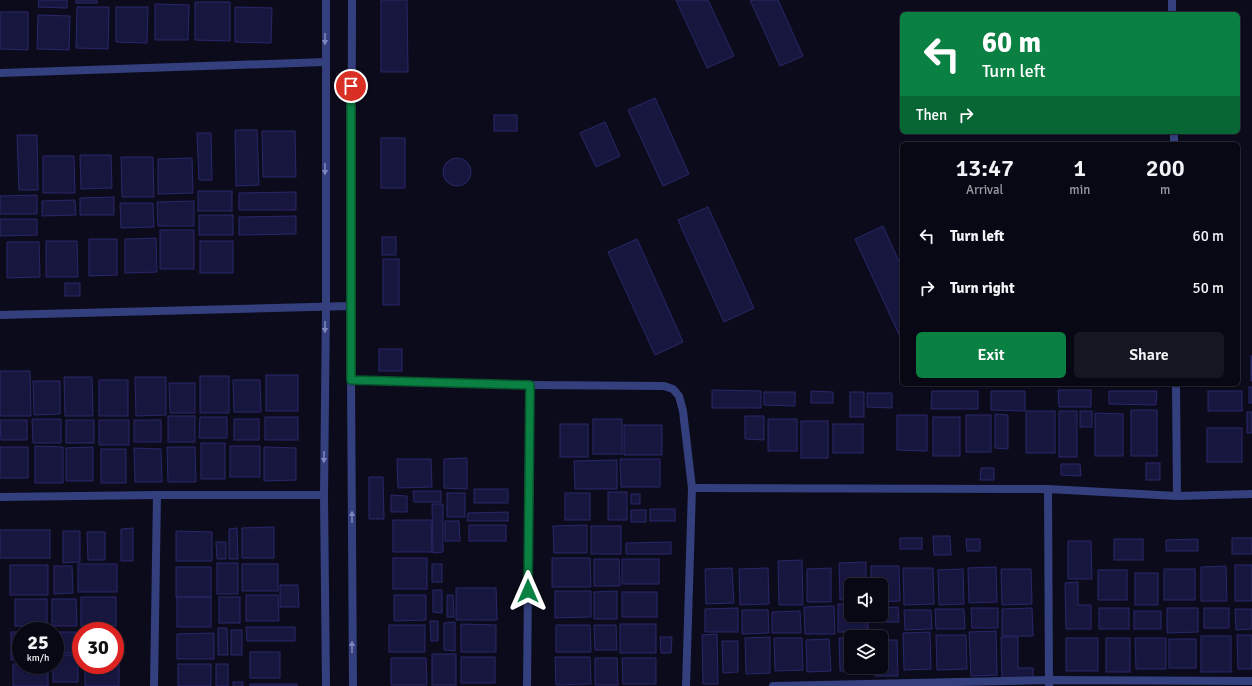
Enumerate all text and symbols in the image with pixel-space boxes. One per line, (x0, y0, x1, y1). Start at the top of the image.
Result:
text: 60 m (982, 26, 1041, 60)
icon: left (916, 28, 968, 80)
one-way arrow (322, 33, 329, 45)
text: Turn left (982, 60, 1045, 82)
pin (334, 69, 368, 103)
icon: arrive (340, 75, 362, 97)
icon: right (955, 104, 977, 126)
text: Then (916, 106, 947, 124)
text: 13:47 (955, 153, 1014, 183)
text: 1 (1073, 153, 1086, 183)
text: 200 (1146, 153, 1185, 183)
one-way arrow (322, 163, 328, 176)
text: Arrival (966, 182, 1003, 198)
text: min (1069, 182, 1090, 198)
text: m (1160, 182, 1170, 198)
icon: left (916, 225, 938, 247)
text: Turn left (950, 227, 1004, 245)
text: 60 m (1193, 227, 1224, 245)
icon: right (916, 277, 938, 299)
text: Turn right (950, 279, 1015, 297)
text: 50 m (1193, 279, 1224, 297)
one-way arrow (322, 321, 329, 333)
button: Exit (916, 332, 1066, 378)
button: Share (1074, 332, 1224, 378)
one-way arrow (321, 451, 327, 464)
one-way arrow (348, 511, 355, 523)
position arrow (507, 570, 549, 612)
map controls (844, 578, 888, 674)
button: sound (844, 578, 888, 622)
speed limit sign: 30 (72, 622, 124, 674)
text: 25 (27, 630, 49, 655)
button: layers (844, 630, 888, 674)
one-way arrow (349, 640, 355, 653)
text: km/h (27, 652, 49, 664)

